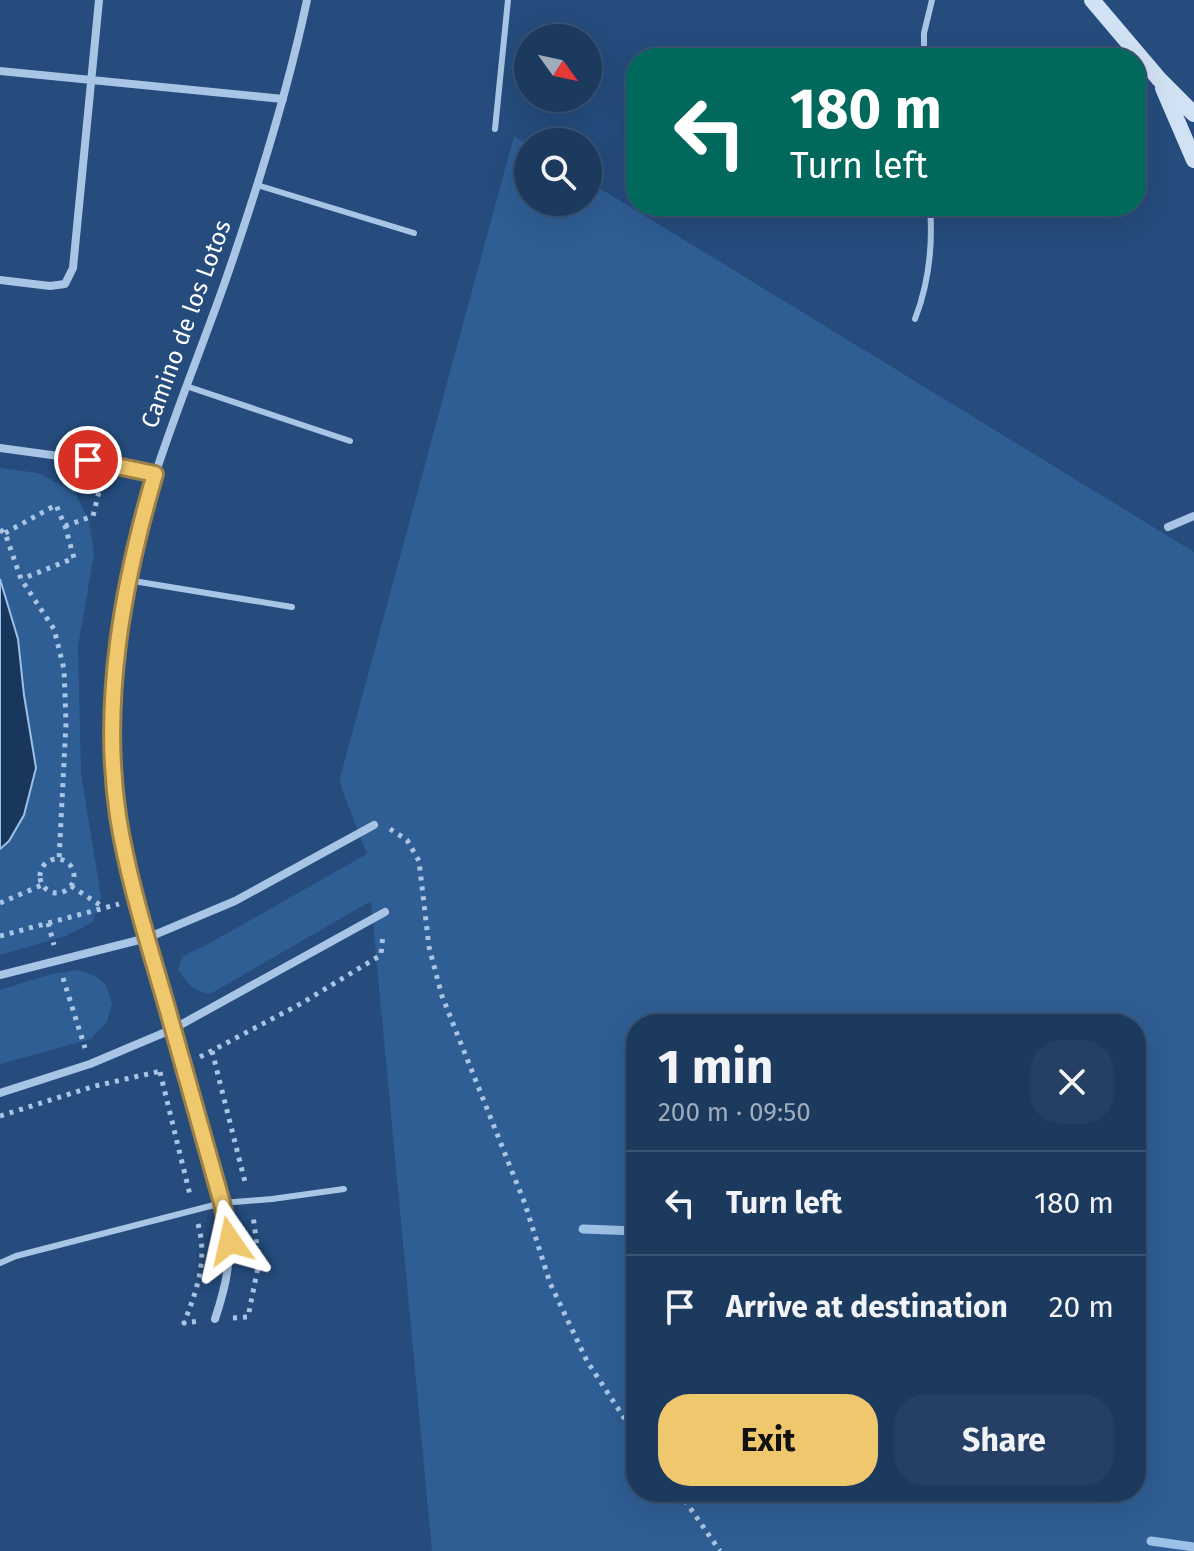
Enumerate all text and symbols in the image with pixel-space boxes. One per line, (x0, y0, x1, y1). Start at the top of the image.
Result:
north arrow (514, 24, 602, 112)
map controls (514, 24, 602, 216)
text: 180 m (790, 76, 942, 143)
icon: left (658, 80, 762, 184)
button: search (514, 128, 602, 216)
text: Turn left (790, 144, 928, 188)
street label: Camino de los Lotos (135, 216, 237, 432)
pin (54, 426, 122, 494)
icon: arrive (66, 438, 110, 482)
text: 1 min (658, 1038, 773, 1096)
button: close (1030, 1040, 1114, 1124)
text: 200 m · 09:50 (658, 1097, 811, 1128)
icon: left (658, 1181, 702, 1225)
text: Turn left (726, 1185, 842, 1221)
text: 180 m (1034, 1185, 1114, 1221)
position arrow (188, 1199, 272, 1283)
icon: arrive (658, 1285, 702, 1329)
text: Arrive at destination (726, 1289, 1008, 1325)
text: 20 m (1049, 1289, 1114, 1325)
button: Exit (658, 1394, 878, 1486)
button: Share (894, 1394, 1114, 1486)

